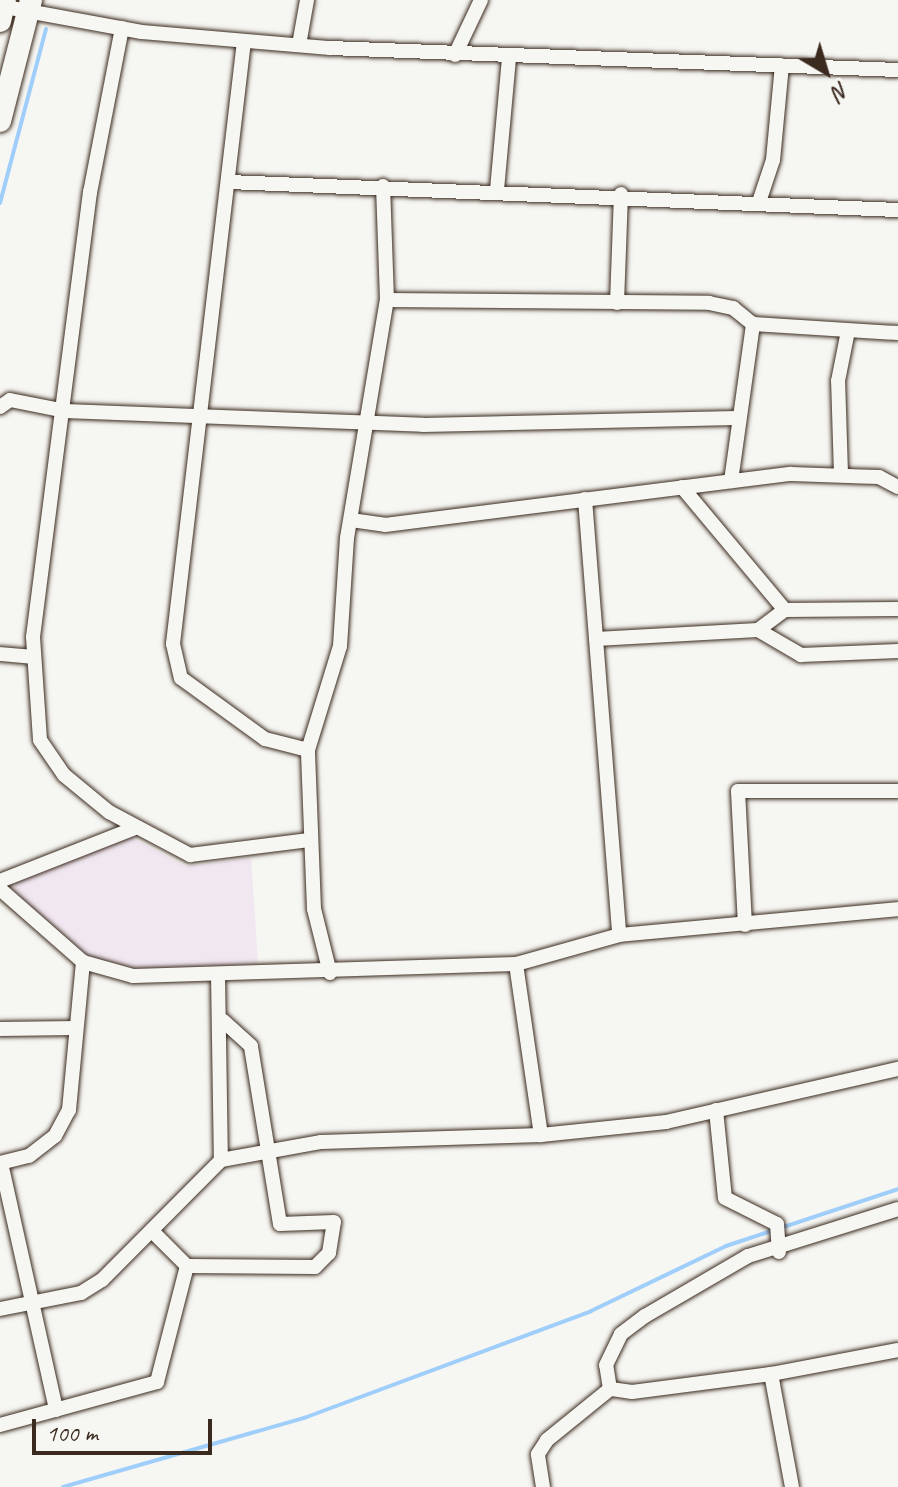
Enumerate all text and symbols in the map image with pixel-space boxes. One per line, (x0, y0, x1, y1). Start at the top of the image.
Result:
north arrow (786, 32, 866, 112)
text: N (827, 76, 855, 106)
scale bar (36, 1403, 216, 1453)
text: 100 m (46, 1418, 98, 1448)

